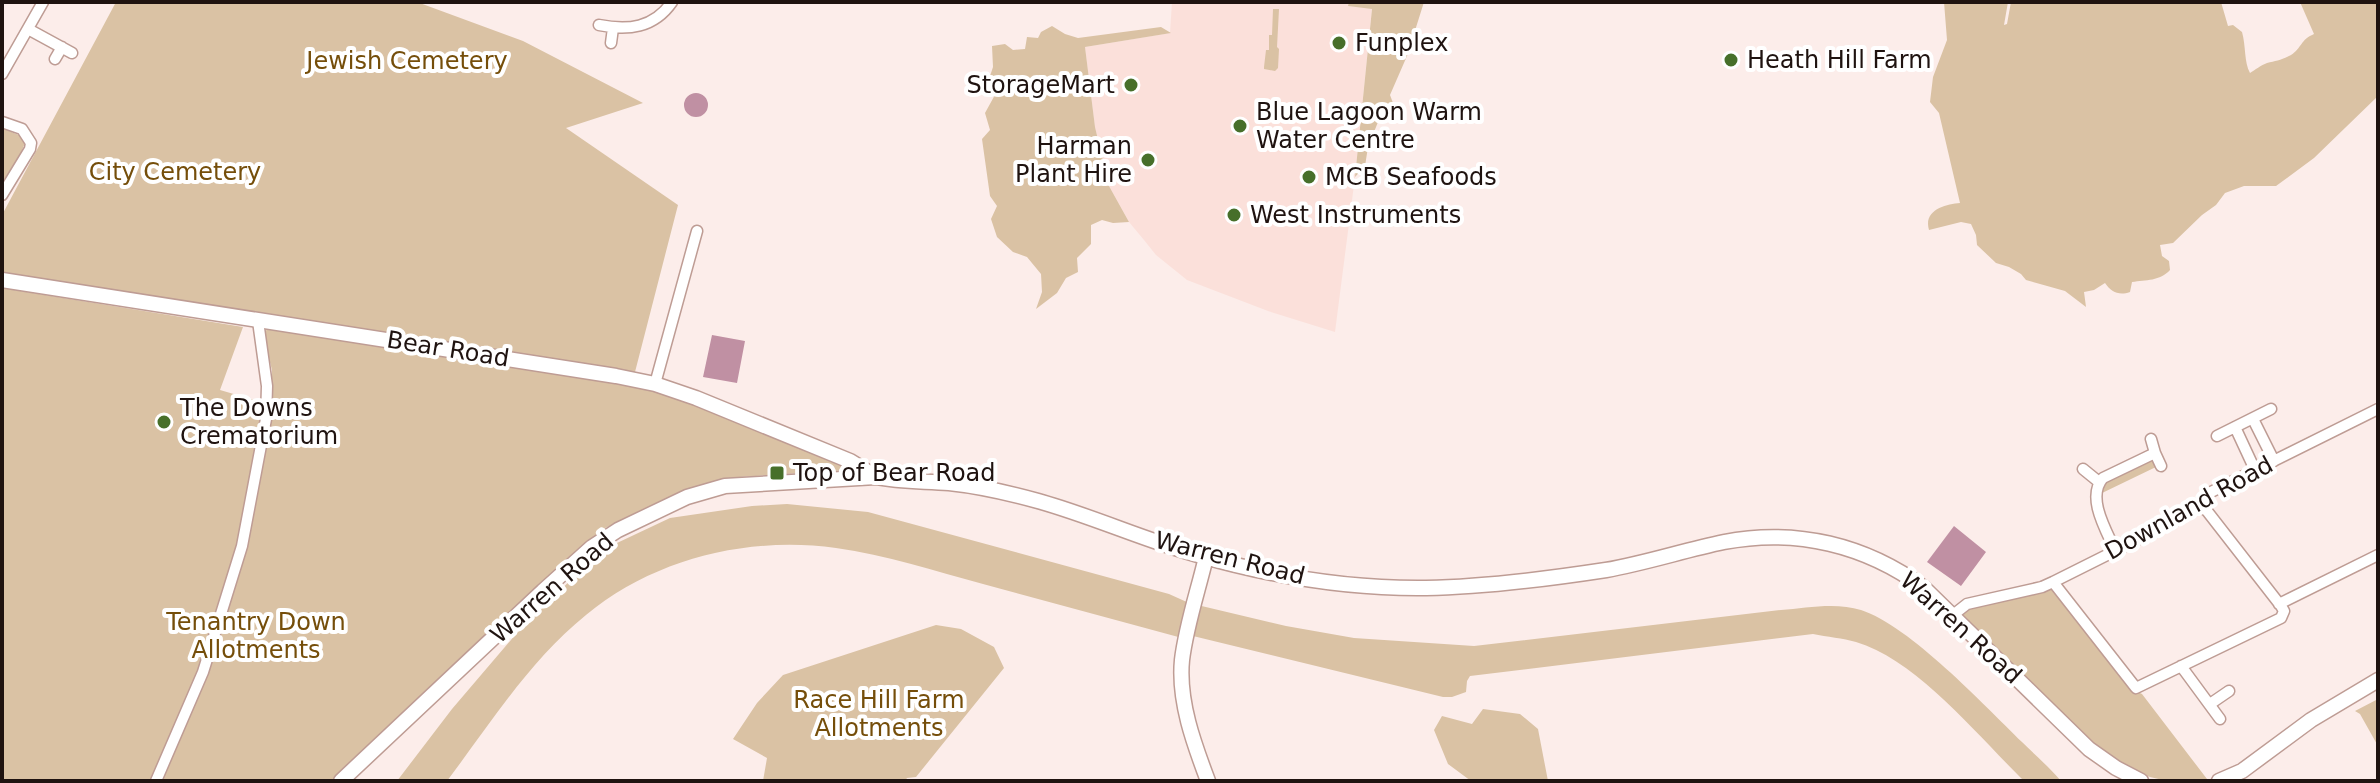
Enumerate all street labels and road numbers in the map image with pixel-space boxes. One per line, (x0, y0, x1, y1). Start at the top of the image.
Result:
street label: Bear Road (385, 326, 511, 372)
street label: Downland Road (2100, 450, 2278, 566)
street label: Warren Road (1152, 526, 1308, 590)
street label: Warren Road (485, 527, 619, 649)
street label: Warren Road (1895, 566, 2027, 690)

